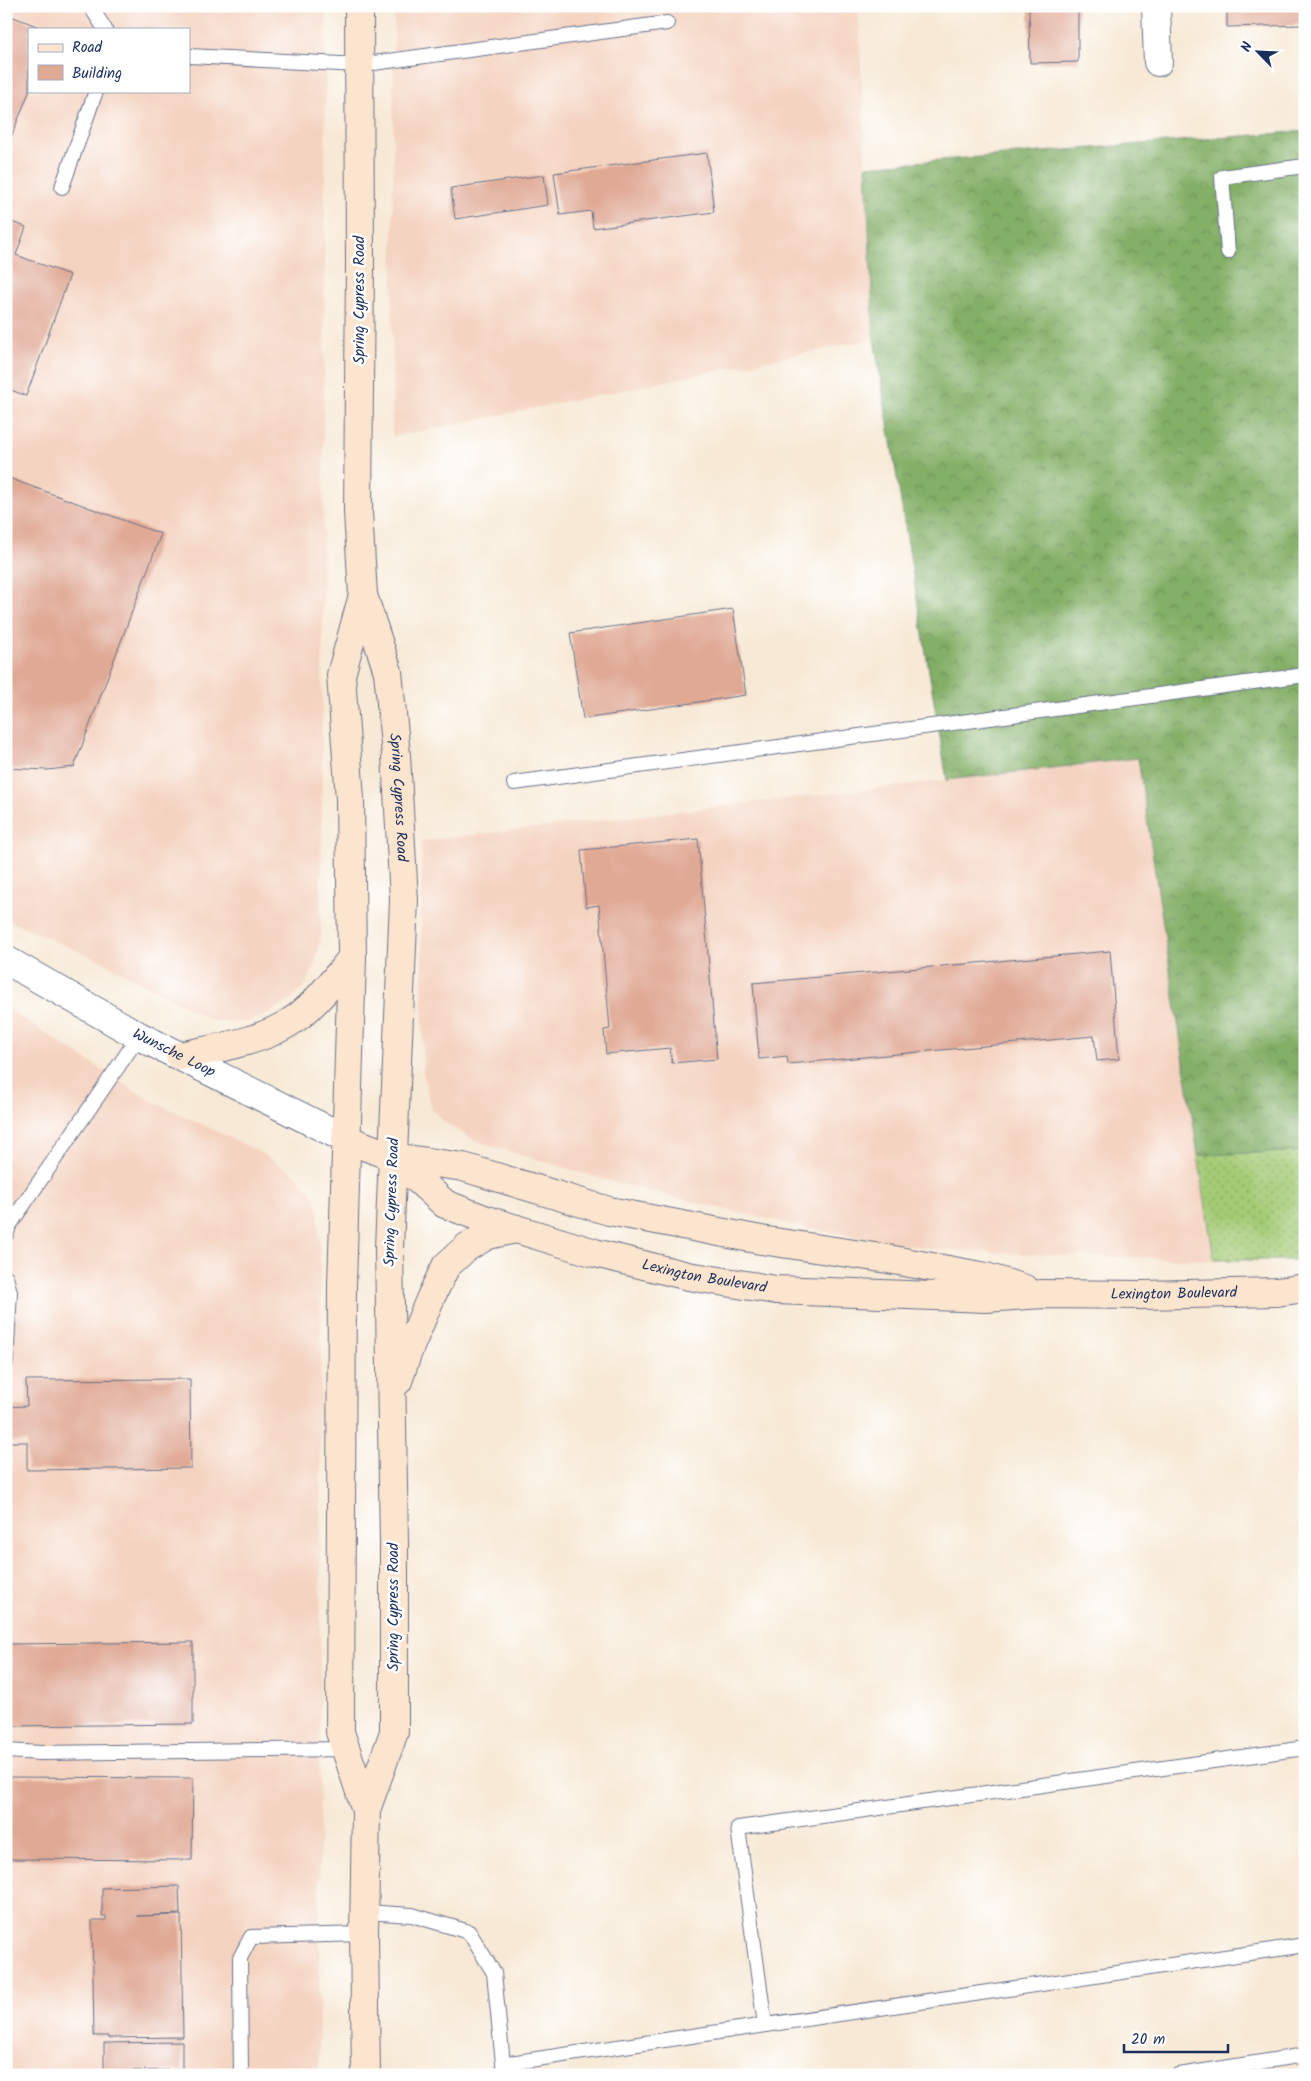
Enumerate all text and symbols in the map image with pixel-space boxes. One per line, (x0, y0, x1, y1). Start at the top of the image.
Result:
legend (28, 28, 190, 92)
north arrow (1234, 28, 1284, 78)
text: Road (72, 36, 103, 60)
text: N (1235, 38, 1259, 56)
text: Building (72, 62, 122, 86)
street label: Spring Cypress Road (348, 235, 372, 364)
street label: Spring Cypress Road (382, 732, 414, 863)
street label: Wunsche Loop (128, 1023, 219, 1084)
street label: Spring Cypress Road (378, 1137, 406, 1267)
street label: Lexington Boulevard (639, 1253, 769, 1300)
street label: Lexington Boulevard (1110, 1281, 1238, 1307)
street label: Spring Cypress Road (382, 1542, 406, 1671)
scale bar (1124, 2021, 1227, 2053)
text: 20 m (1131, 2028, 1165, 2052)

